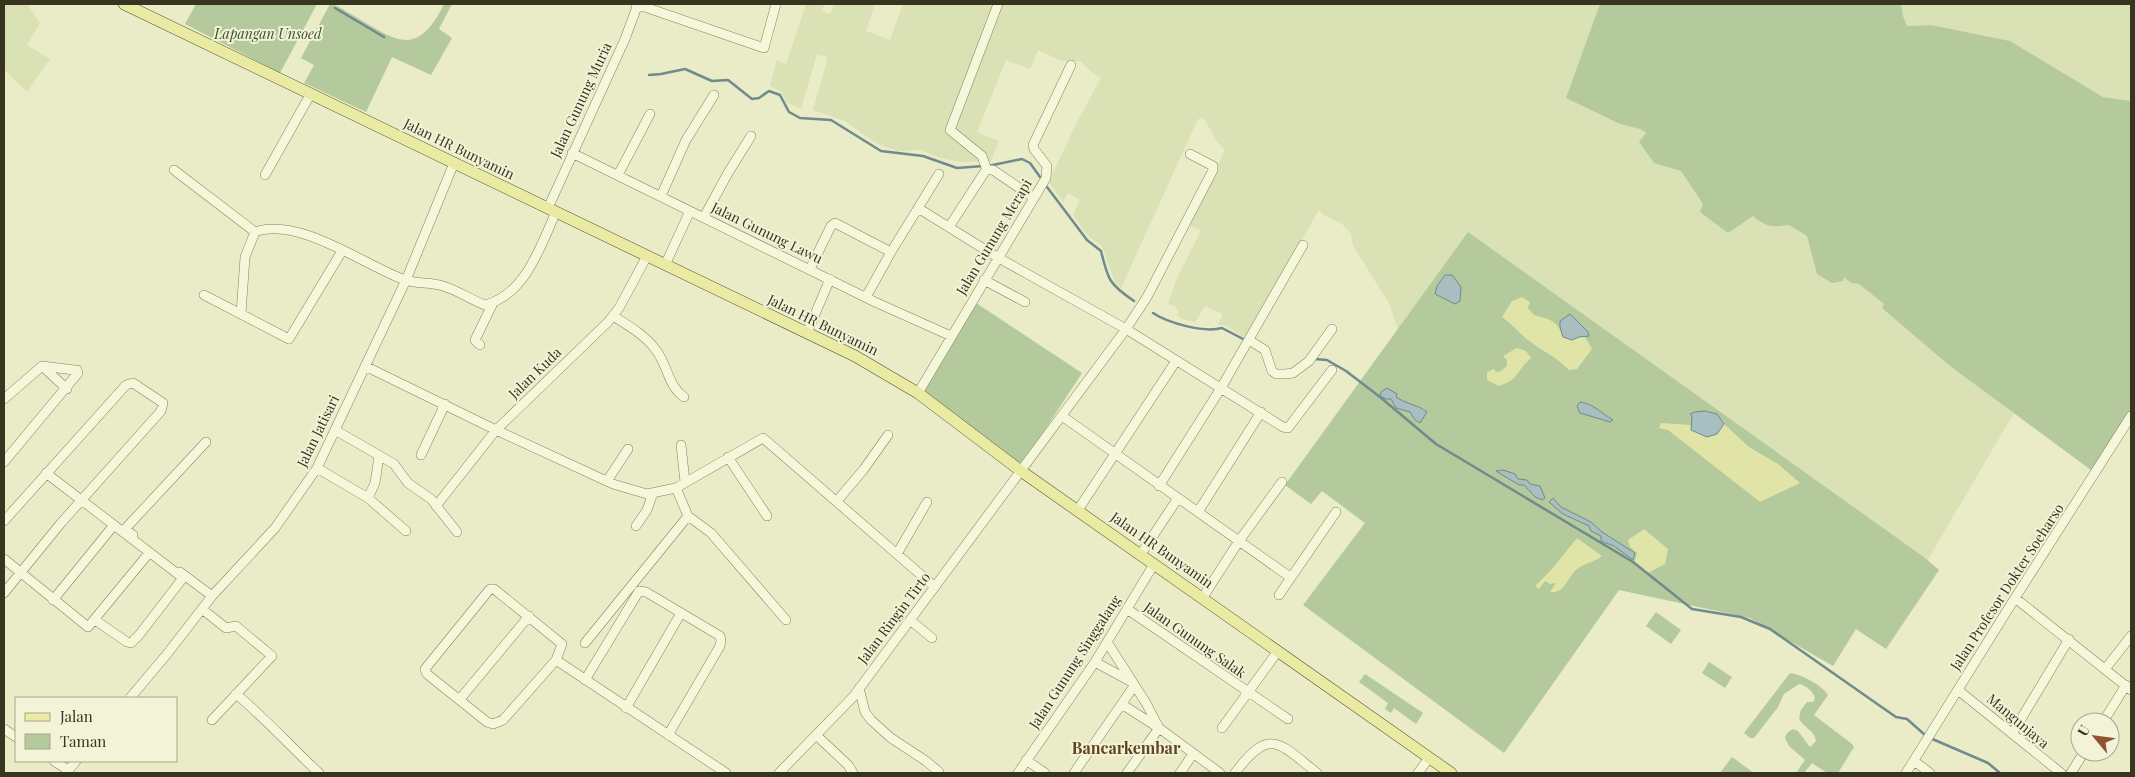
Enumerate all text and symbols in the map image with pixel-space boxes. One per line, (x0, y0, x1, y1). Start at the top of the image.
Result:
park label: Lapangan Unsoed (213, 24, 322, 43)
street label: Jalan Gunung Muria (545, 39, 616, 161)
street label: Jalan HR Bunyamin (400, 113, 518, 184)
street label: Jalan Gunung Merapi (951, 175, 1036, 299)
street label: Jalan Gunung Lawu (707, 197, 826, 268)
street label: Jalan HR Bunyamin (764, 289, 882, 360)
street label: Jalan Kuda (503, 343, 565, 403)
street label: Jalan Jatisari (291, 392, 343, 471)
street label: Jalan Profesor Dokter Soeharso (1945, 499, 2068, 675)
street label: Jalan HR Bunyamin (1106, 507, 1218, 592)
street label: Jalan Ringin Tirto (852, 568, 935, 668)
street label: Jalan Gunung Singgalang (1024, 591, 1125, 733)
street label: Jalan Gunung Salak (1140, 597, 1250, 682)
street label: Mangunjaya (1983, 689, 2053, 752)
legend (15, 697, 178, 762)
text: Jalan (59, 706, 93, 726)
north arrow (2070, 712, 2120, 762)
text: U (2073, 721, 2094, 739)
text: Taman (60, 731, 106, 751)
district label: Bancarkembar (1072, 737, 1181, 758)

